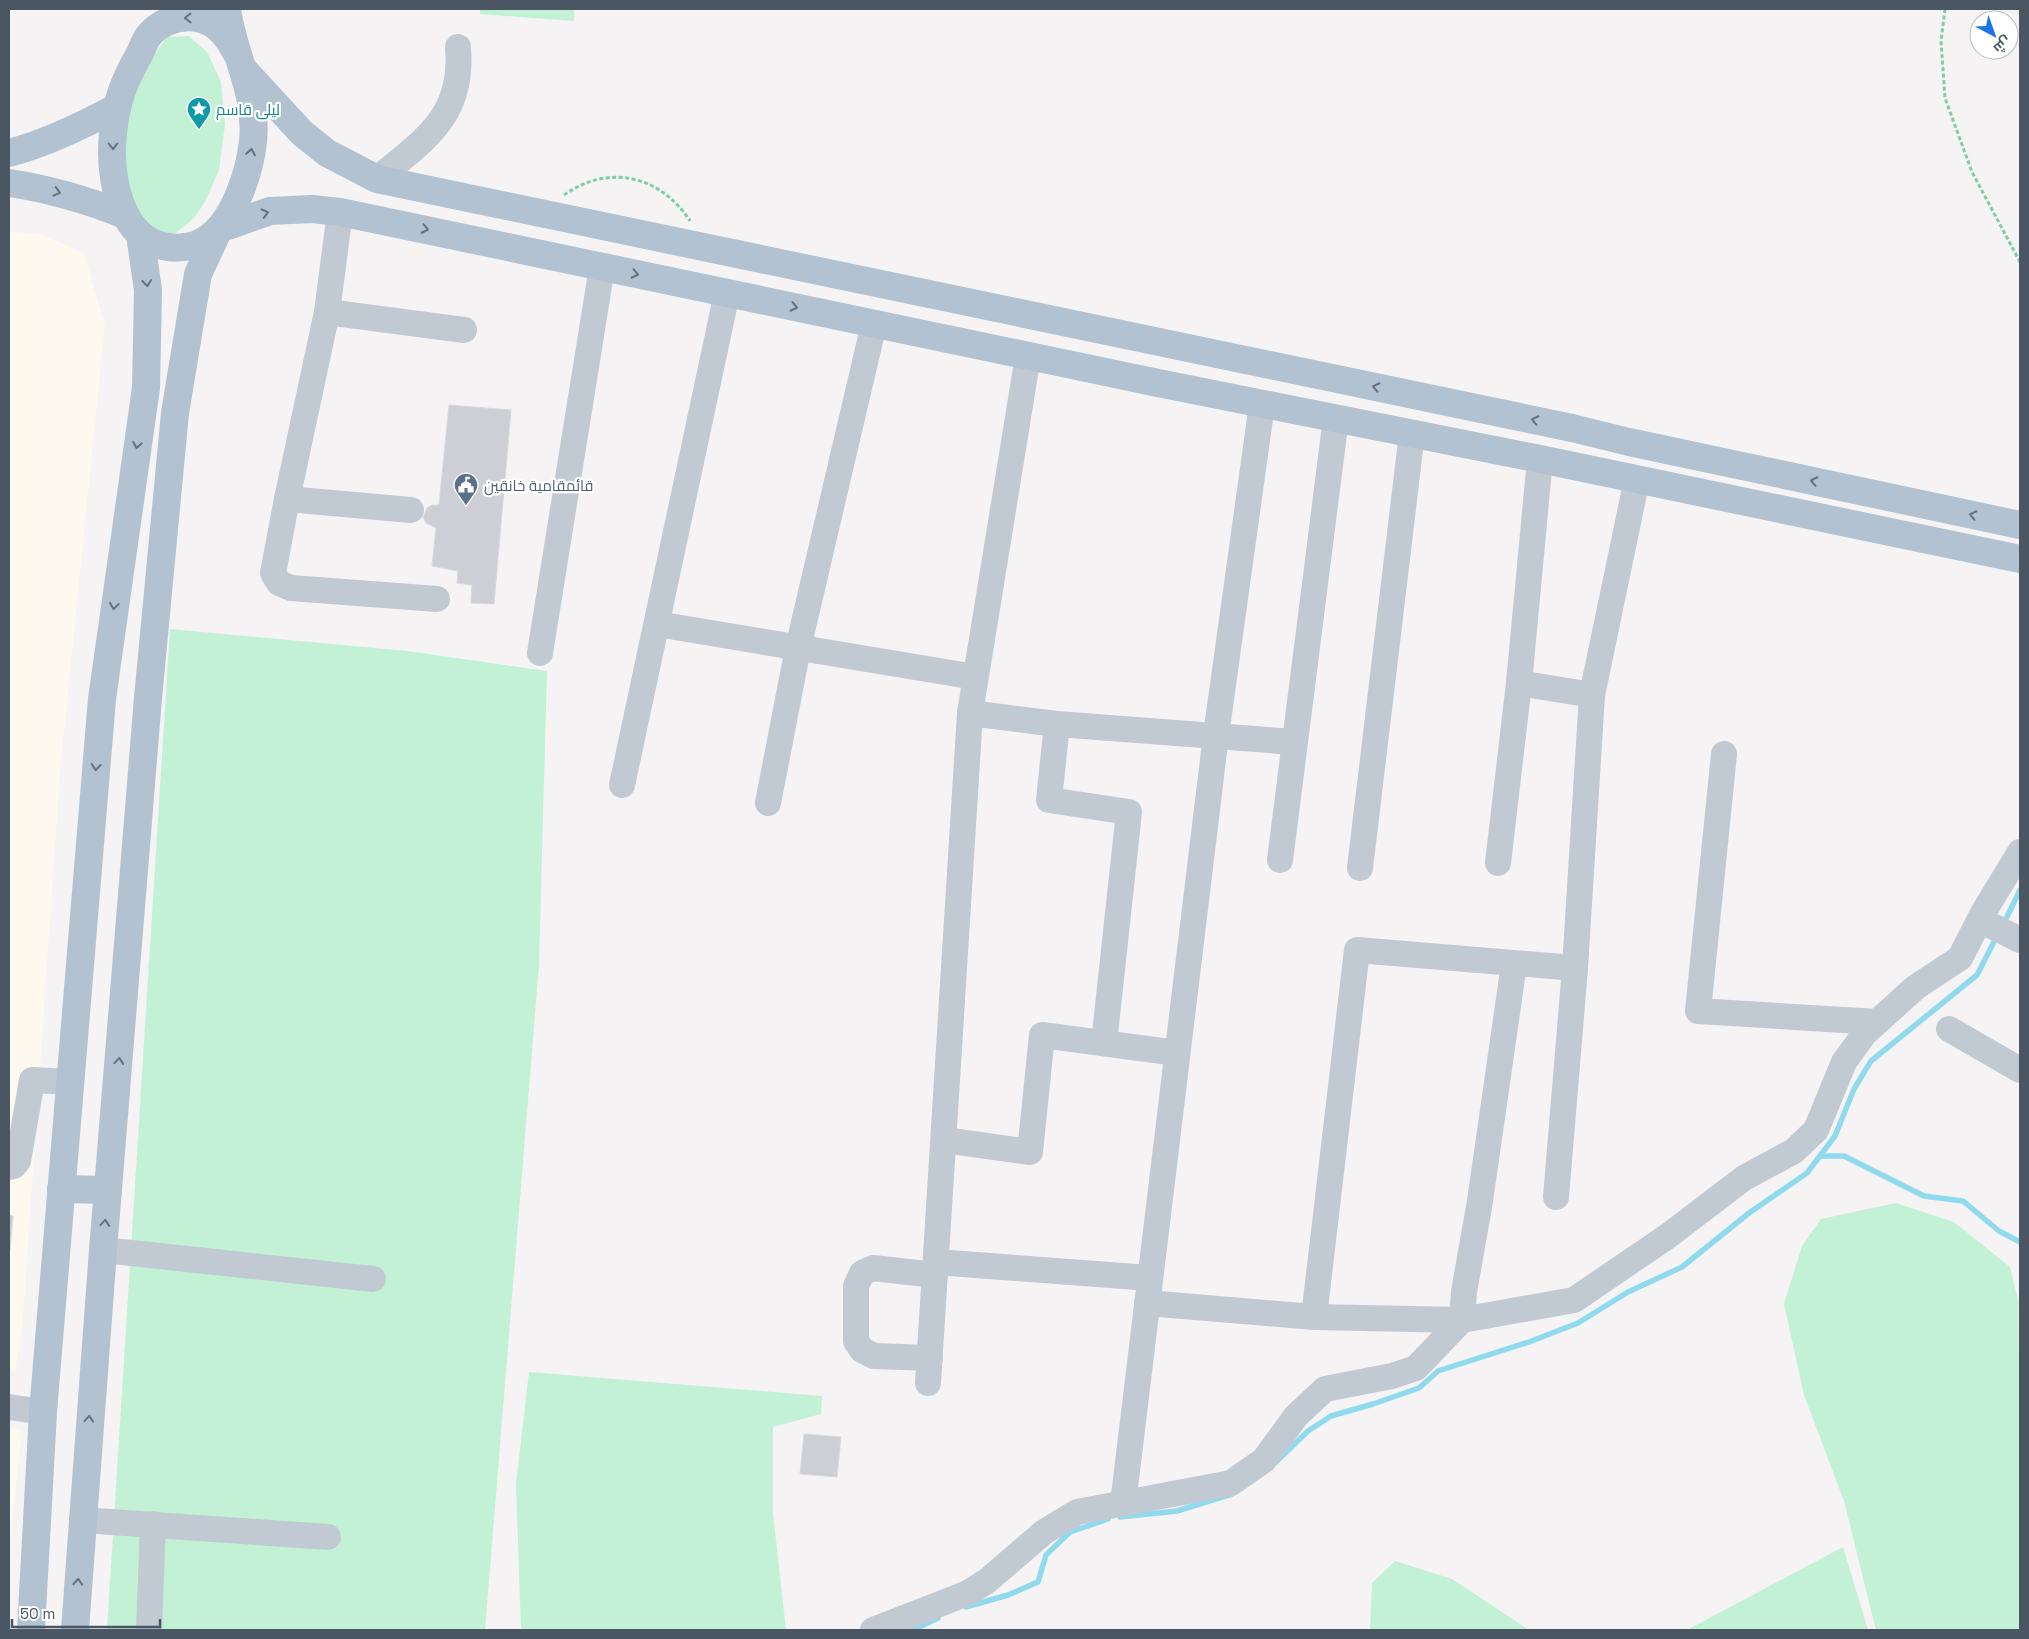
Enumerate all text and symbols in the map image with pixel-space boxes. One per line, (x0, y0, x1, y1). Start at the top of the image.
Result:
north arrow (1969, 10, 2019, 60)
one-way arrow (183, 13, 191, 23)
text: ش (1990, 32, 2015, 58)
place icon: ليلى قاسم (186, 96, 212, 130)
place label: ليلى قاسم (216, 100, 280, 120)
one-way arrow (108, 142, 118, 150)
one-way arrow (246, 147, 256, 156)
one-way arrow (52, 186, 60, 196)
one-way arrow (260, 209, 269, 219)
one-way arrow (421, 223, 429, 234)
one-way arrow (631, 269, 640, 279)
one-way arrow (141, 279, 152, 287)
one-way arrow (790, 302, 799, 312)
one-way arrow (1372, 383, 1381, 393)
one-way arrow (1531, 416, 1540, 426)
one-way arrow (133, 440, 143, 449)
public building icon: قائمقامية خانقين (453, 472, 479, 506)
place label: قائمقامية خانقين (484, 476, 593, 496)
one-way arrow (1809, 477, 1818, 487)
one-way arrow (1968, 510, 1977, 521)
one-way arrow (110, 601, 120, 610)
one-way arrow (91, 763, 102, 771)
one-way arrow (113, 1056, 124, 1064)
one-way arrow (100, 1218, 111, 1226)
one-way arrow (84, 1415, 95, 1423)
one-way arrow (73, 1577, 84, 1585)
scale bar (12, 1596, 160, 1628)
text: 50 m (20, 1604, 55, 1623)

